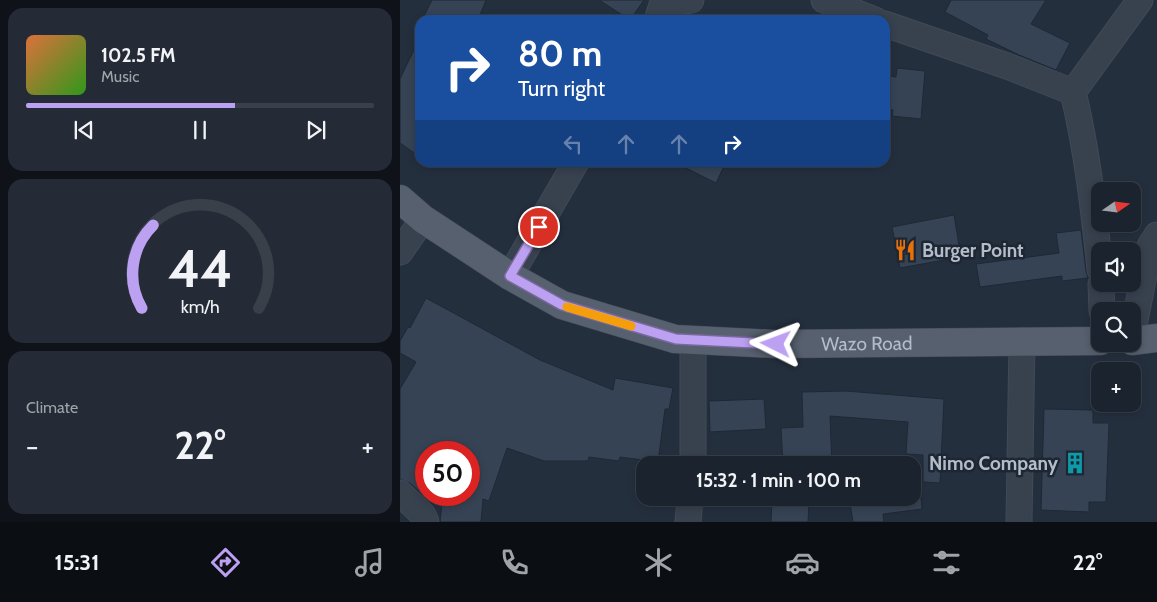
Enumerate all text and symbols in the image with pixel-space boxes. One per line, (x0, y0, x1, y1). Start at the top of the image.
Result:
text: 80 m (518, 32, 602, 75)
icon: right (435, 35, 500, 100)
text: 102.5 FM (101, 44, 176, 67)
text: Music (101, 67, 139, 86)
text: Turn right (518, 75, 605, 102)
icon: previous (70, 116, 98, 144)
icon: pause (186, 116, 214, 144)
icon: next (302, 116, 330, 144)
icon: left (559, 130, 587, 158)
icon: ahead (612, 130, 640, 158)
icon: ahead (665, 130, 693, 158)
icon: right (718, 130, 746, 158)
north arrow (1091, 182, 1141, 232)
map controls (1091, 182, 1141, 412)
pin (518, 206, 560, 248)
icon: arrive (525, 213, 553, 241)
text: 44 (168, 237, 232, 300)
restaurant icon: Burger Point (892, 237, 918, 263)
place label: Burger Point (922, 239, 1024, 262)
button: sound (1091, 242, 1141, 292)
text: km/h (180, 296, 220, 317)
button: search (1091, 302, 1141, 352)
position arrow (749, 317, 801, 369)
street label: Wazo Road (821, 331, 912, 355)
button: + (1091, 362, 1141, 412)
text: Climate (26, 398, 78, 417)
text: 22° (174, 422, 226, 469)
text: − (26, 429, 38, 463)
text: + (362, 429, 374, 463)
speed limit sign: 50 (415, 441, 480, 506)
building icon: Nimo Company (1062, 450, 1088, 476)
place label: Nimo Company (929, 452, 1059, 475)
text: 15:32 · 1 min · 100 m (696, 469, 861, 492)
icon: directions (208, 545, 243, 580)
icon: music (352, 545, 387, 580)
icon: phone (497, 545, 532, 580)
icon: climate (641, 545, 676, 580)
icon: car (785, 545, 820, 580)
icon: filters (929, 545, 964, 580)
text: 15:31 (55, 549, 99, 576)
text: 22° (1073, 549, 1102, 576)

